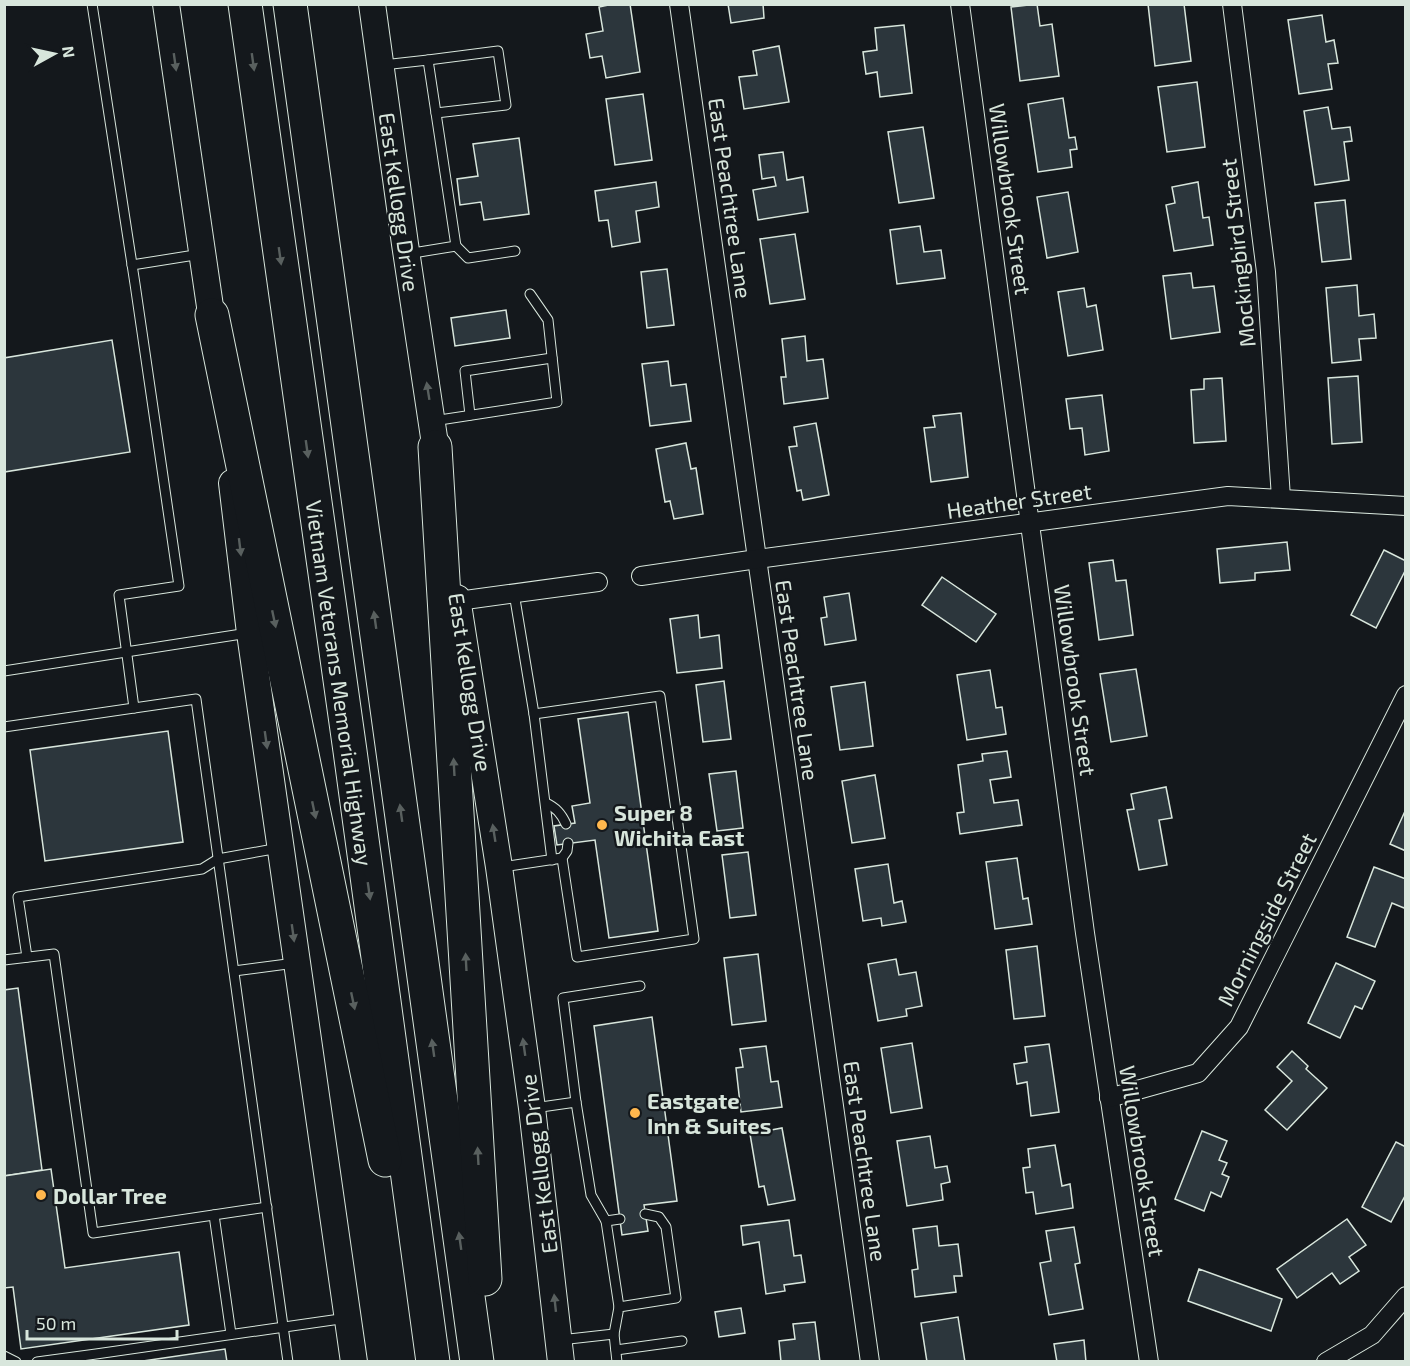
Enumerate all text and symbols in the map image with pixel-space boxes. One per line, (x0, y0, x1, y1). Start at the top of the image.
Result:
north arrow (24, 24, 84, 84)
text: N (59, 45, 80, 59)
one-way arrow (170, 53, 179, 72)
one-way arrow (248, 53, 257, 72)
street label: East Peachtree Lane (704, 96, 758, 300)
street label: Willowbrook Street (985, 102, 1037, 296)
street label: East Kellogg Drive (375, 111, 425, 293)
street label: Mockingbird Street (1214, 157, 1260, 349)
one-way arrow (276, 246, 285, 265)
one-way arrow (423, 382, 432, 401)
one-way arrow (303, 439, 312, 458)
street label: Heather Street (945, 477, 1093, 523)
street label: Vietnam Veterans Memorial Highway (301, 498, 379, 868)
one-way arrow (235, 538, 245, 557)
street label: East Peachtree Lane (771, 578, 825, 782)
street label: Willowbrook Street (1050, 583, 1102, 777)
street label: East Kellogg Drive (444, 591, 498, 773)
one-way arrow (270, 610, 280, 629)
one-way arrow (370, 610, 379, 629)
one-way arrow (261, 731, 270, 750)
one-way arrow (450, 758, 459, 777)
place label: Super 8 Wichita East (614, 799, 744, 850)
one-way arrow (309, 801, 319, 820)
one-way arrow (397, 804, 406, 823)
marker: Super 8 Wichita East (595, 818, 609, 832)
one-way arrow (489, 824, 498, 843)
street label: Morningside Street (1211, 828, 1321, 1010)
one-way arrow (365, 882, 374, 901)
one-way arrow (289, 924, 298, 943)
one-way arrow (461, 952, 471, 971)
one-way arrow (349, 992, 358, 1011)
one-way arrow (429, 1038, 438, 1057)
one-way arrow (519, 1038, 528, 1057)
street label: East Peachtree Lane (839, 1059, 893, 1263)
street label: Willowbrook Street (1115, 1064, 1171, 1258)
street label: East Kellogg Drive (514, 1073, 562, 1255)
place label: Eastgate Inn & Suites (647, 1087, 771, 1138)
marker: Eastgate Inn & Suites (628, 1106, 642, 1120)
one-way arrow (473, 1147, 482, 1166)
place label: Dollar Tree (53, 1182, 167, 1208)
marker: Dollar Tree (34, 1188, 48, 1202)
one-way arrow (455, 1232, 465, 1251)
one-way arrow (550, 1294, 560, 1313)
scale bar (27, 1303, 177, 1341)
text: 50 m (36, 1312, 76, 1334)

